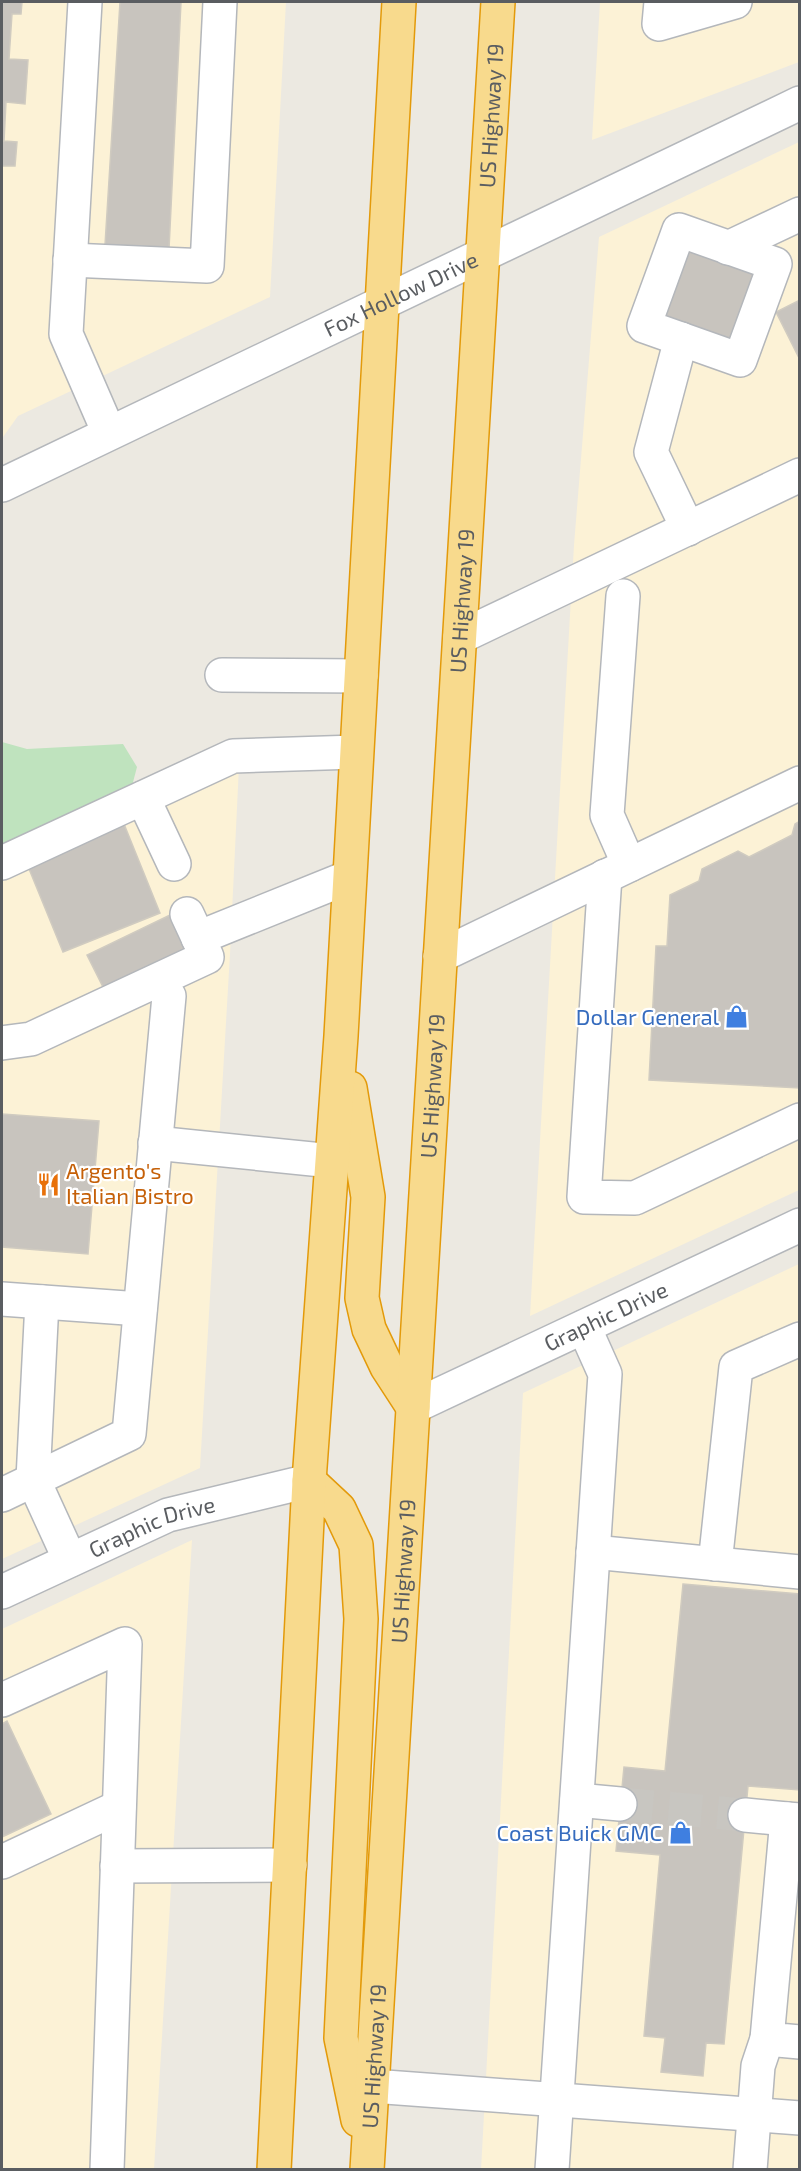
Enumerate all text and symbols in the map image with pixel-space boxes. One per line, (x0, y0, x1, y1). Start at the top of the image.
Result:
street label: US Highway 19 (473, 43, 507, 189)
street label: Fox Hollow Drive (319, 245, 482, 341)
street label: US Highway 19 (443, 528, 478, 674)
place label: Dollar General (576, 1003, 719, 1029)
shop icon: Dollar General (724, 1004, 750, 1030)
street label: US Highway 19 (414, 1013, 449, 1159)
place label: Argento's Italian Bistro (66, 1157, 194, 1208)
restaurant icon: Argento's Italian Bistro (35, 1171, 61, 1197)
street label: Graphic Drive (539, 1275, 671, 1356)
street label: Graphic Drive (84, 1490, 217, 1562)
street label: US Highway 19 (385, 1498, 420, 1644)
place label: Coast Buick GMC (496, 1819, 662, 1845)
shop icon: Coast Buick GMC (667, 1820, 693, 1846)
street label: US Highway 19 (356, 1983, 390, 2129)

